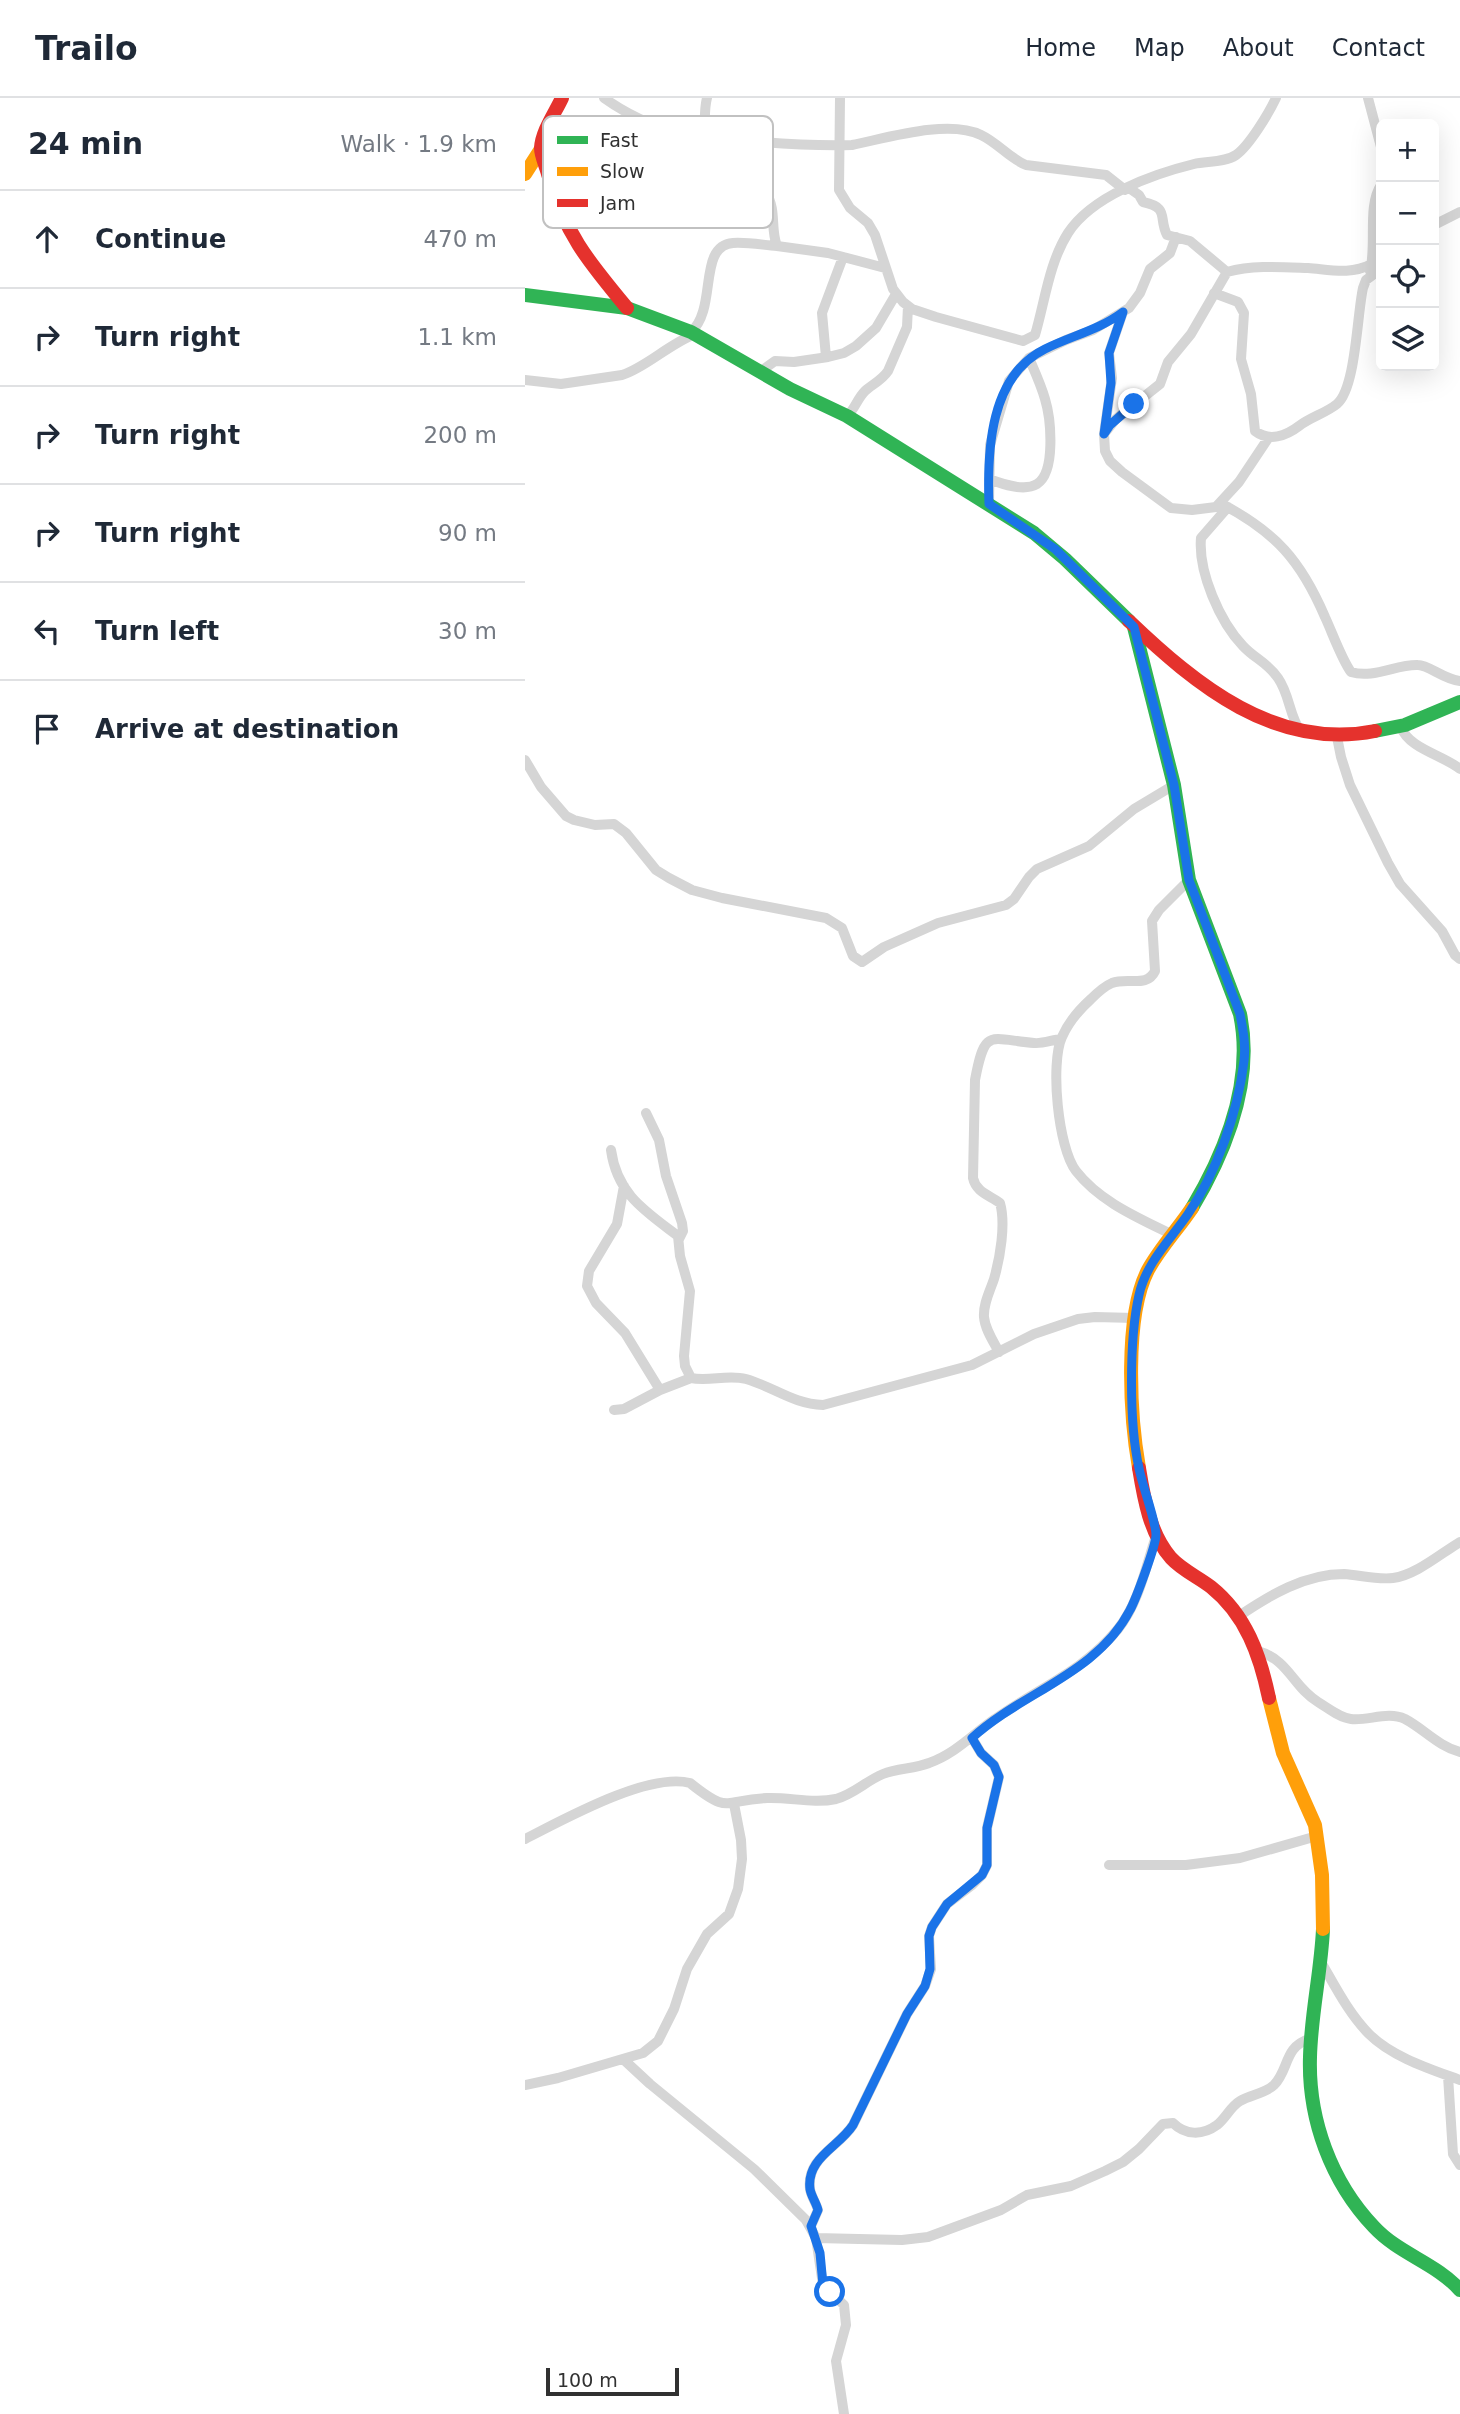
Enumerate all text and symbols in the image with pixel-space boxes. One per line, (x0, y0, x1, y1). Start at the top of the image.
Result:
text: Trailo (35, 29, 138, 68)
text: Home (1025, 34, 1096, 62)
text: Map (1134, 34, 1185, 62)
text: About (1223, 34, 1294, 62)
text: Contact (1332, 34, 1425, 62)
legend (543, 116, 773, 228)
map controls (1376, 119, 1439, 371)
button: + (1376, 119, 1439, 182)
text: 24 min (28, 126, 143, 161)
text: Fast (600, 129, 638, 151)
text: Walk · 1.9 km (340, 131, 497, 157)
text: Slow (600, 160, 645, 182)
button: − (1376, 182, 1439, 245)
text: Jam (599, 192, 636, 214)
icon: ahead (28, 220, 66, 258)
text: Continue (95, 224, 226, 254)
text: 470 m (423, 226, 497, 252)
button: locate (1376, 245, 1439, 308)
button: layers (1376, 308, 1439, 371)
icon: right (28, 318, 66, 356)
text: Turn right (95, 322, 240, 352)
text: 1.1 km (417, 324, 497, 350)
route end (1118, 388, 1149, 419)
icon: right (28, 416, 66, 454)
text: Turn right (95, 420, 240, 450)
text: 200 m (423, 422, 497, 448)
icon: right (28, 514, 66, 552)
text: Turn right (95, 518, 240, 548)
text: 90 m (438, 520, 497, 546)
icon: left (28, 612, 66, 650)
text: Turn left (95, 616, 219, 646)
text: 30 m (438, 618, 497, 644)
icon: arrive (28, 710, 66, 748)
text: Arrive at destination (95, 714, 399, 744)
route start (814, 2276, 845, 2307)
scale bar (546, 2365, 679, 2397)
text: 100 m (557, 2369, 618, 2391)

